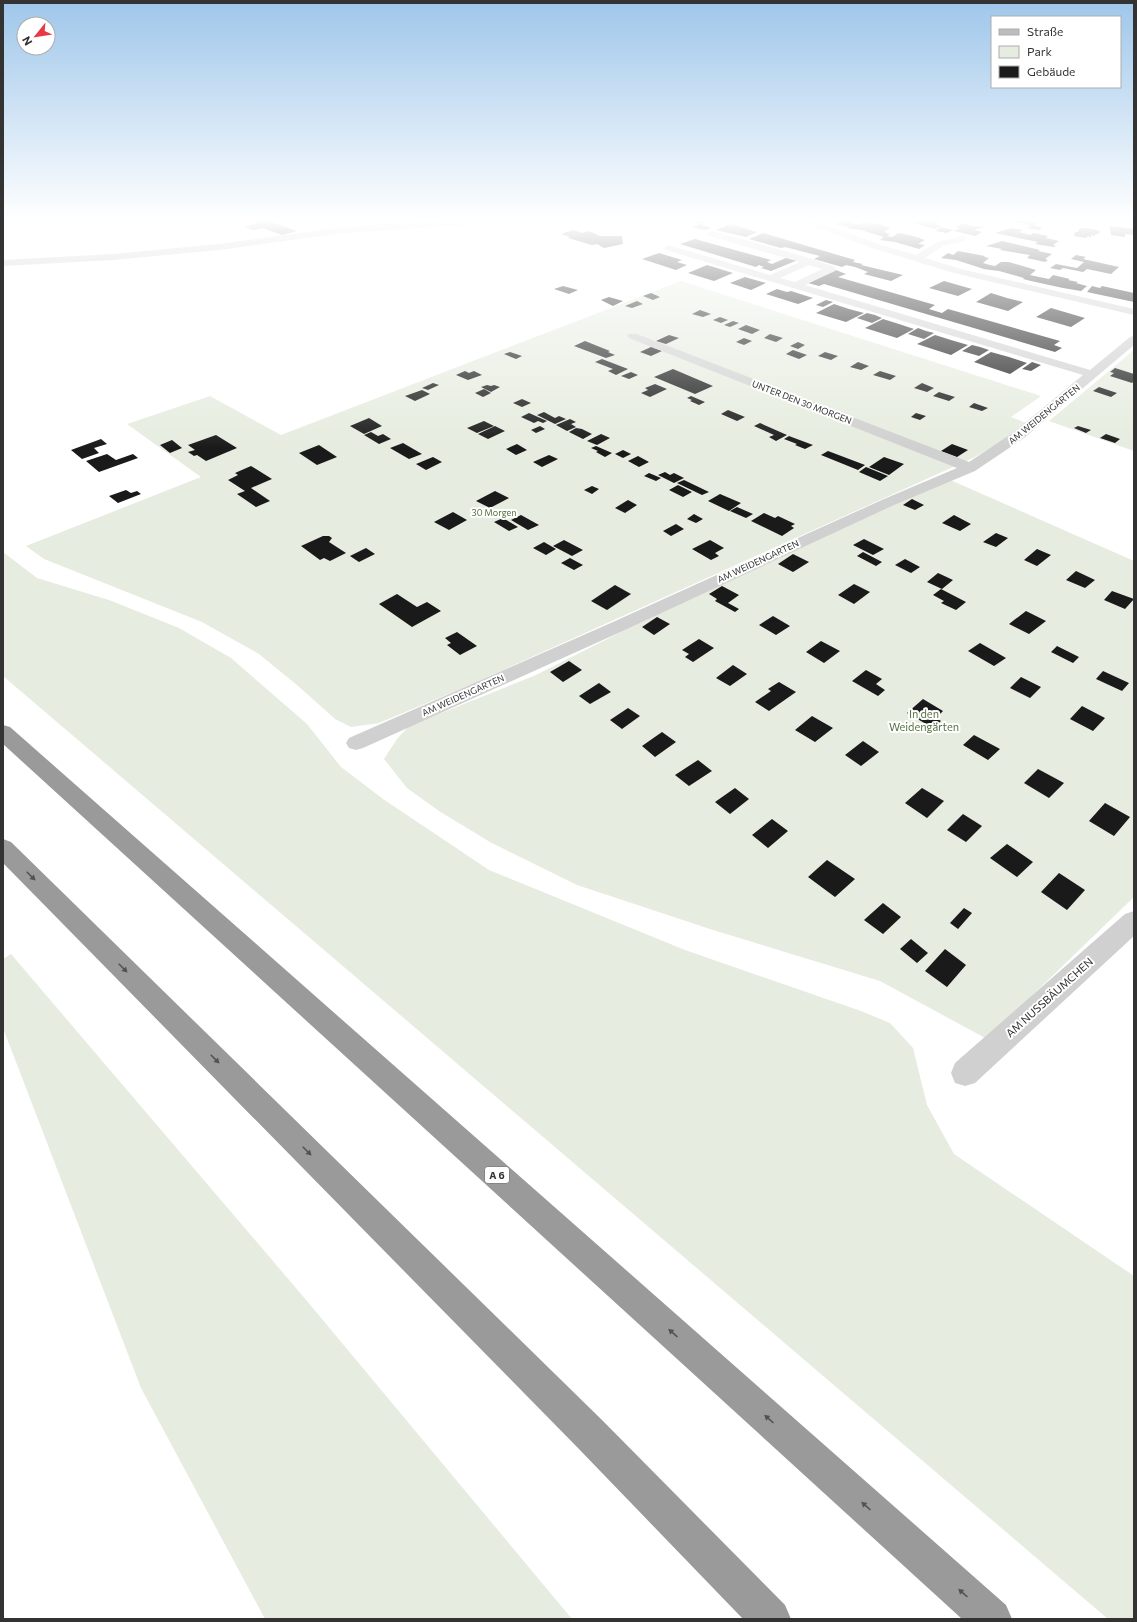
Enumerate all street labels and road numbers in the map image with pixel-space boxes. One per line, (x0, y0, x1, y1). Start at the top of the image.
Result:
street label: UNTER DEN 30 MORGEN (751, 378, 853, 426)
street label: AM WEIDENGARTEN (1006, 382, 1082, 446)
street label: AM WEIDENGARTEN (715, 537, 801, 585)
street label: AM WEIDENGARTEN (420, 672, 506, 718)
street label: AM NUSSBÄUMCHEN (1002, 954, 1095, 1040)
road number: A 6 (485, 1167, 509, 1183)

